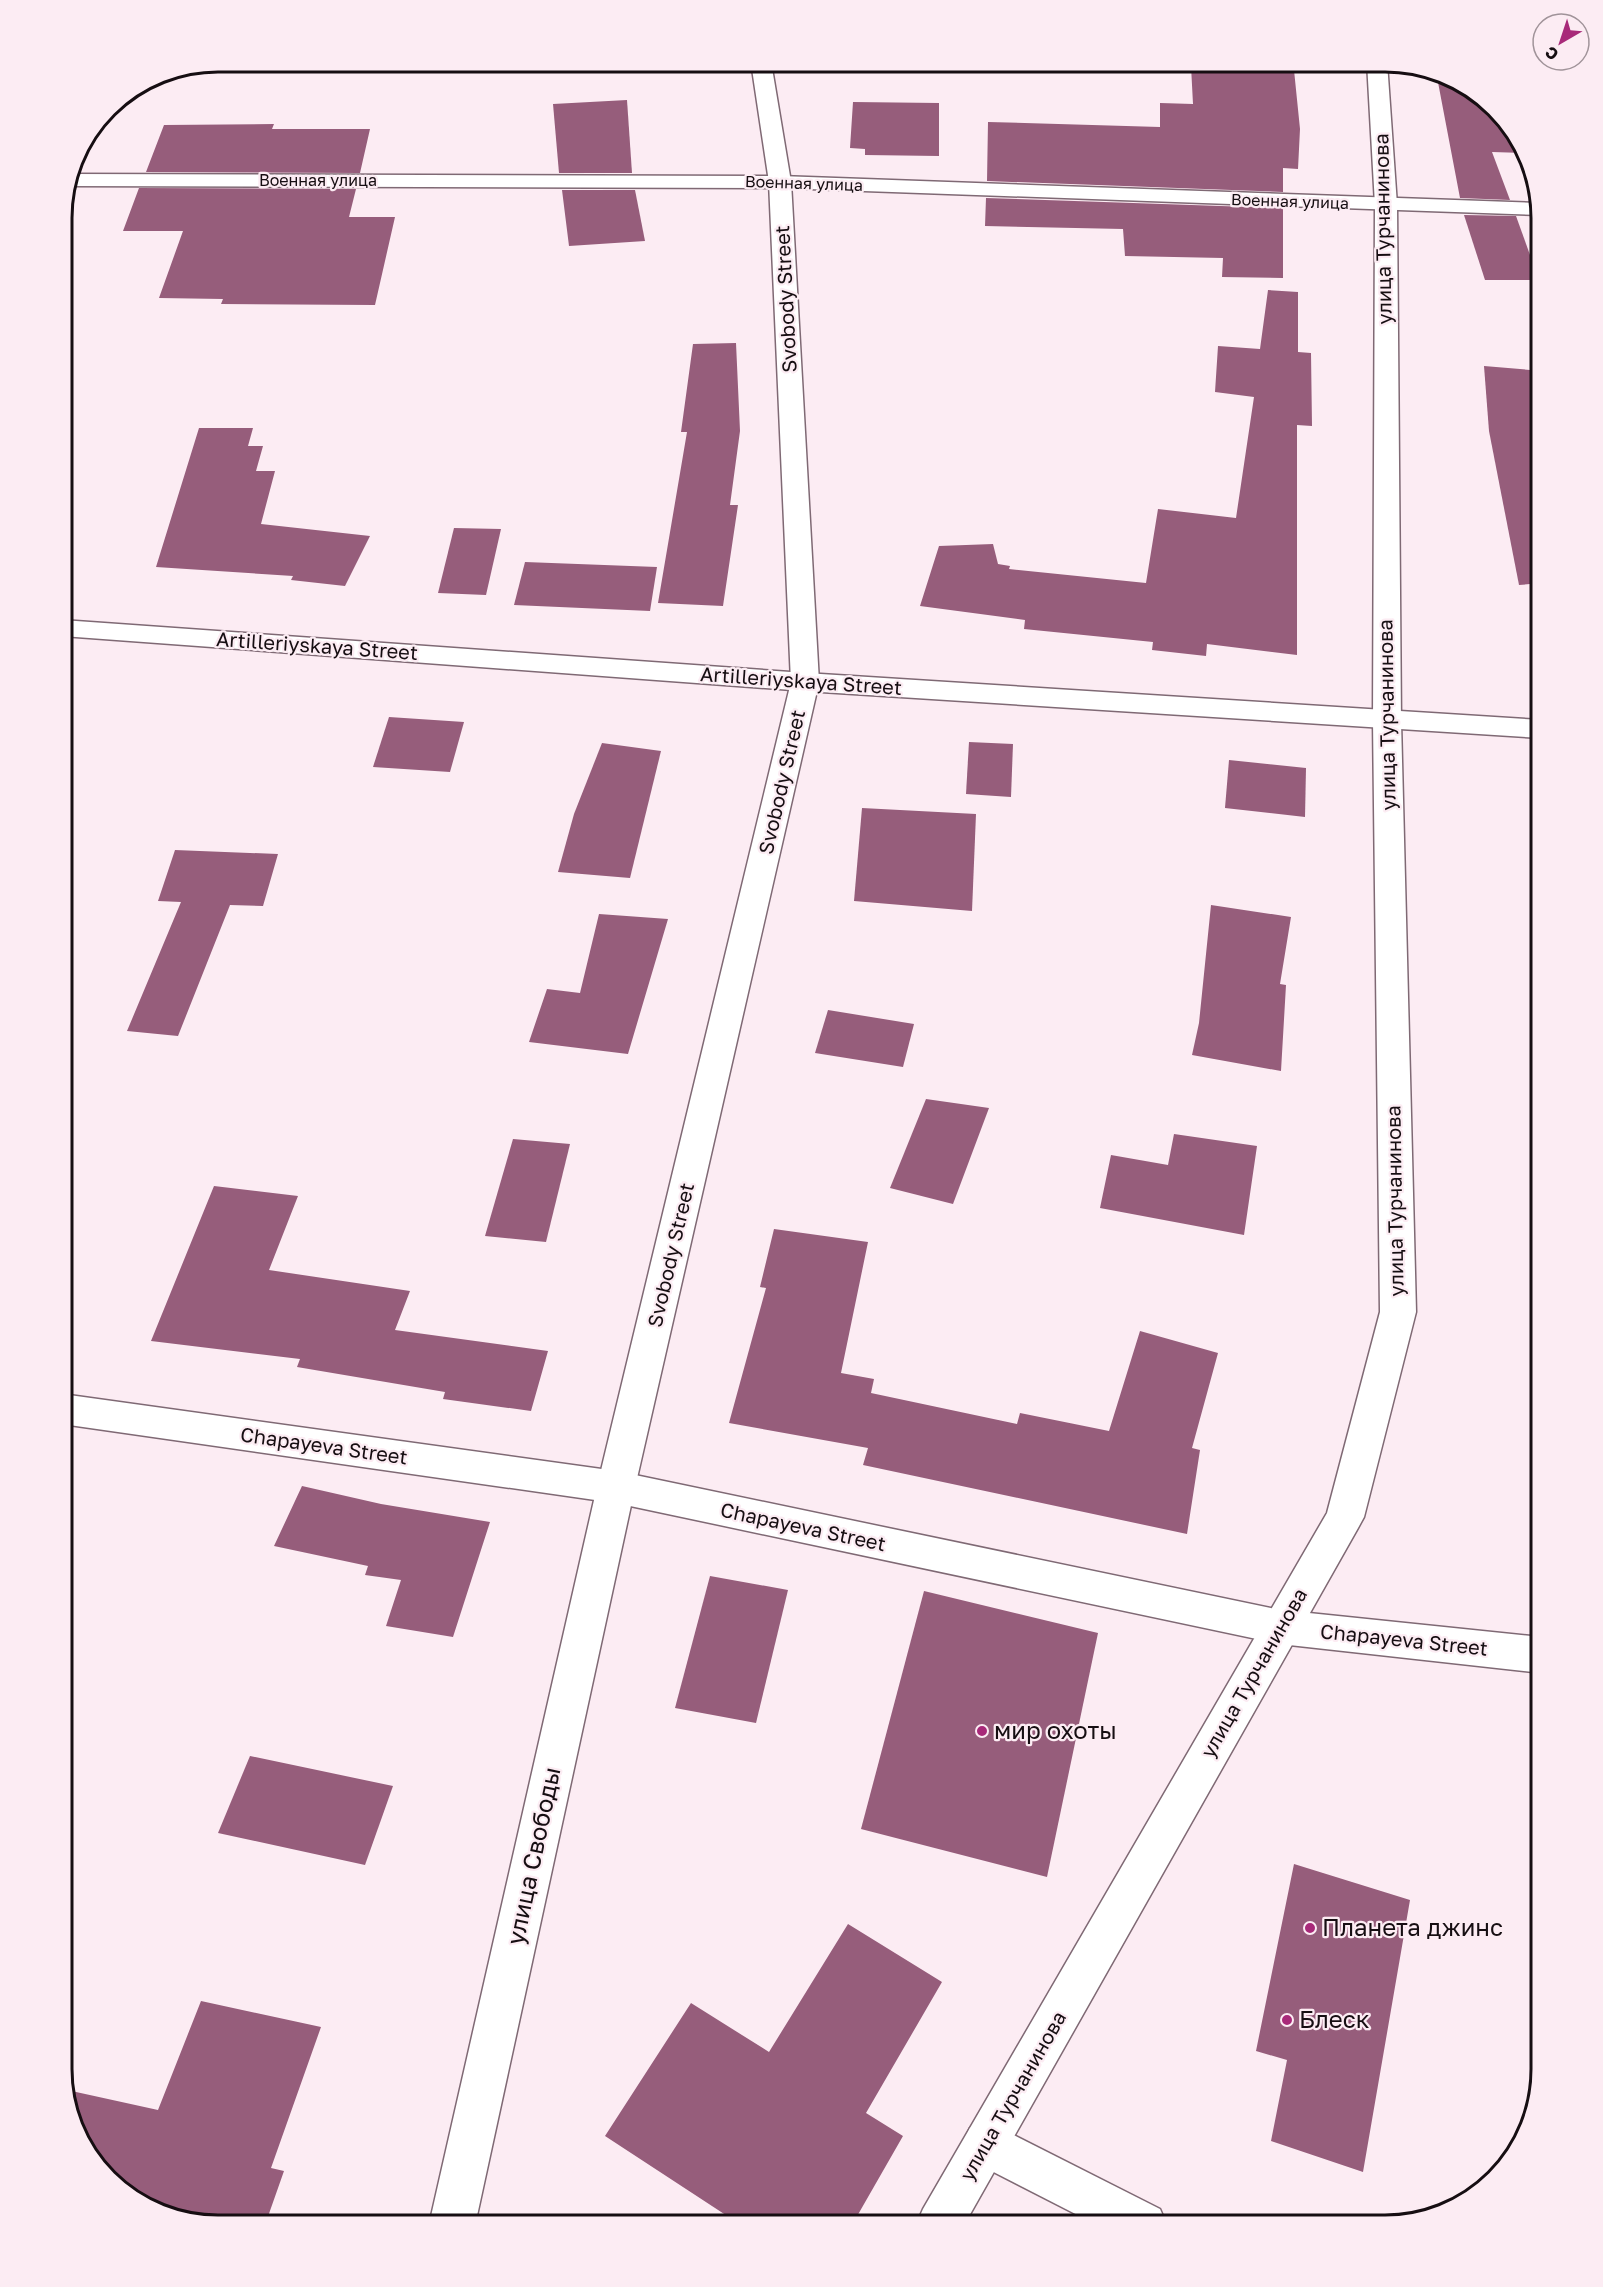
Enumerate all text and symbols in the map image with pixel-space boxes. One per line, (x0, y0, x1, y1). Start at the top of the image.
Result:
north arrow (1531, 12, 1591, 72)
text: С (1541, 42, 1562, 65)
street label: улица Турчанинова (1368, 133, 1396, 325)
street label: Военная улица (259, 170, 377, 190)
street label: Военная улица (745, 171, 863, 195)
street label: Военная улица (1231, 189, 1349, 213)
street label: Svobody Street (769, 225, 801, 373)
street label: улица Турчанинова (1372, 619, 1400, 811)
street label: Artilleriyskaya Street (215, 626, 419, 664)
street label: Artilleriyskaya Street (699, 661, 903, 699)
street label: Svobody Street (753, 707, 809, 856)
street label: улица Турчанинова (1380, 1105, 1408, 1297)
street label: Svobody Street (642, 1180, 698, 1329)
street label: Chapayeva Street (239, 1421, 409, 1469)
street label: Chapayeva Street (718, 1497, 888, 1555)
street label: улица Турчанинова (1195, 1584, 1311, 1761)
street label: Chapayeva Street (1319, 1618, 1489, 1660)
place label: мир охоты (994, 1715, 1117, 1744)
marker: мир охоты (975, 1724, 989, 1738)
street label: улица Свободы (500, 1764, 566, 1947)
place label: Планета джинс (1322, 1912, 1503, 1941)
marker: Планета джинс (1303, 1921, 1317, 1935)
place label: Блеск (1299, 2004, 1370, 2033)
street label: улица Турчанинова (954, 2007, 1070, 2184)
marker: Блеск (1280, 2013, 1294, 2027)

